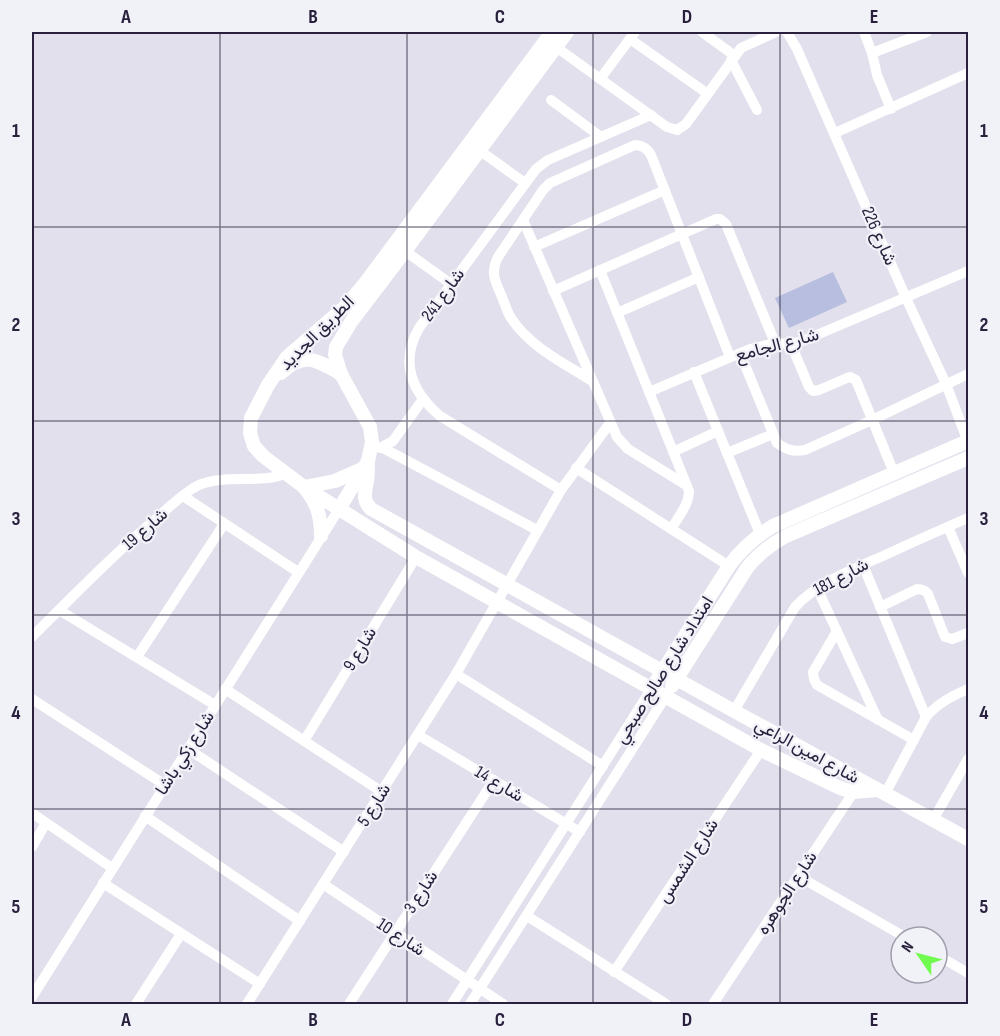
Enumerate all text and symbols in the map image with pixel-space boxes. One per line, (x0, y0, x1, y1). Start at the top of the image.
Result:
text: A (120, 5, 131, 29)
text: B (308, 5, 318, 29)
text: C (495, 5, 505, 29)
text: D (682, 5, 692, 29)
text: E (870, 5, 878, 29)
text: 1 (12, 119, 20, 143)
text: 1 (980, 119, 988, 143)
street label: شارع 226 (856, 203, 901, 269)
street label: شارع 241 (417, 264, 470, 326)
street label: الطريق الجديد (275, 291, 359, 375)
text: 2 (12, 313, 20, 337)
text: 2 (980, 313, 988, 337)
street label: شارع الجامع (733, 324, 821, 367)
street label: شارع 19 (118, 504, 173, 555)
text: 3 (12, 507, 21, 531)
text: 3 (980, 507, 989, 531)
street label: شارع 181 (810, 554, 873, 601)
street label: امتداد شارع صالح صبحي (610, 592, 721, 750)
street label: شارع 9 (339, 623, 382, 675)
text: 4 (11, 701, 21, 725)
text: 4 (979, 701, 989, 725)
street label: شارع زكي باشا (151, 707, 222, 801)
street label: شارع امين الراعي (749, 714, 863, 792)
street label: شارع 14 (470, 761, 527, 807)
street label: شارع 5 (353, 780, 396, 831)
street label: شارع الشمس (653, 815, 724, 908)
street label: شارع الجوهره (752, 847, 823, 939)
street label: شارع 3 (399, 867, 443, 918)
text: 5 (12, 895, 21, 919)
text: 5 (980, 895, 989, 919)
street label: شارع 10 (372, 913, 429, 961)
north arrow (889, 925, 949, 985)
text: N (898, 938, 918, 956)
text: A (120, 1008, 131, 1032)
text: B (308, 1008, 318, 1032)
text: C (495, 1008, 505, 1032)
text: D (682, 1008, 692, 1032)
text: E (870, 1008, 878, 1032)

